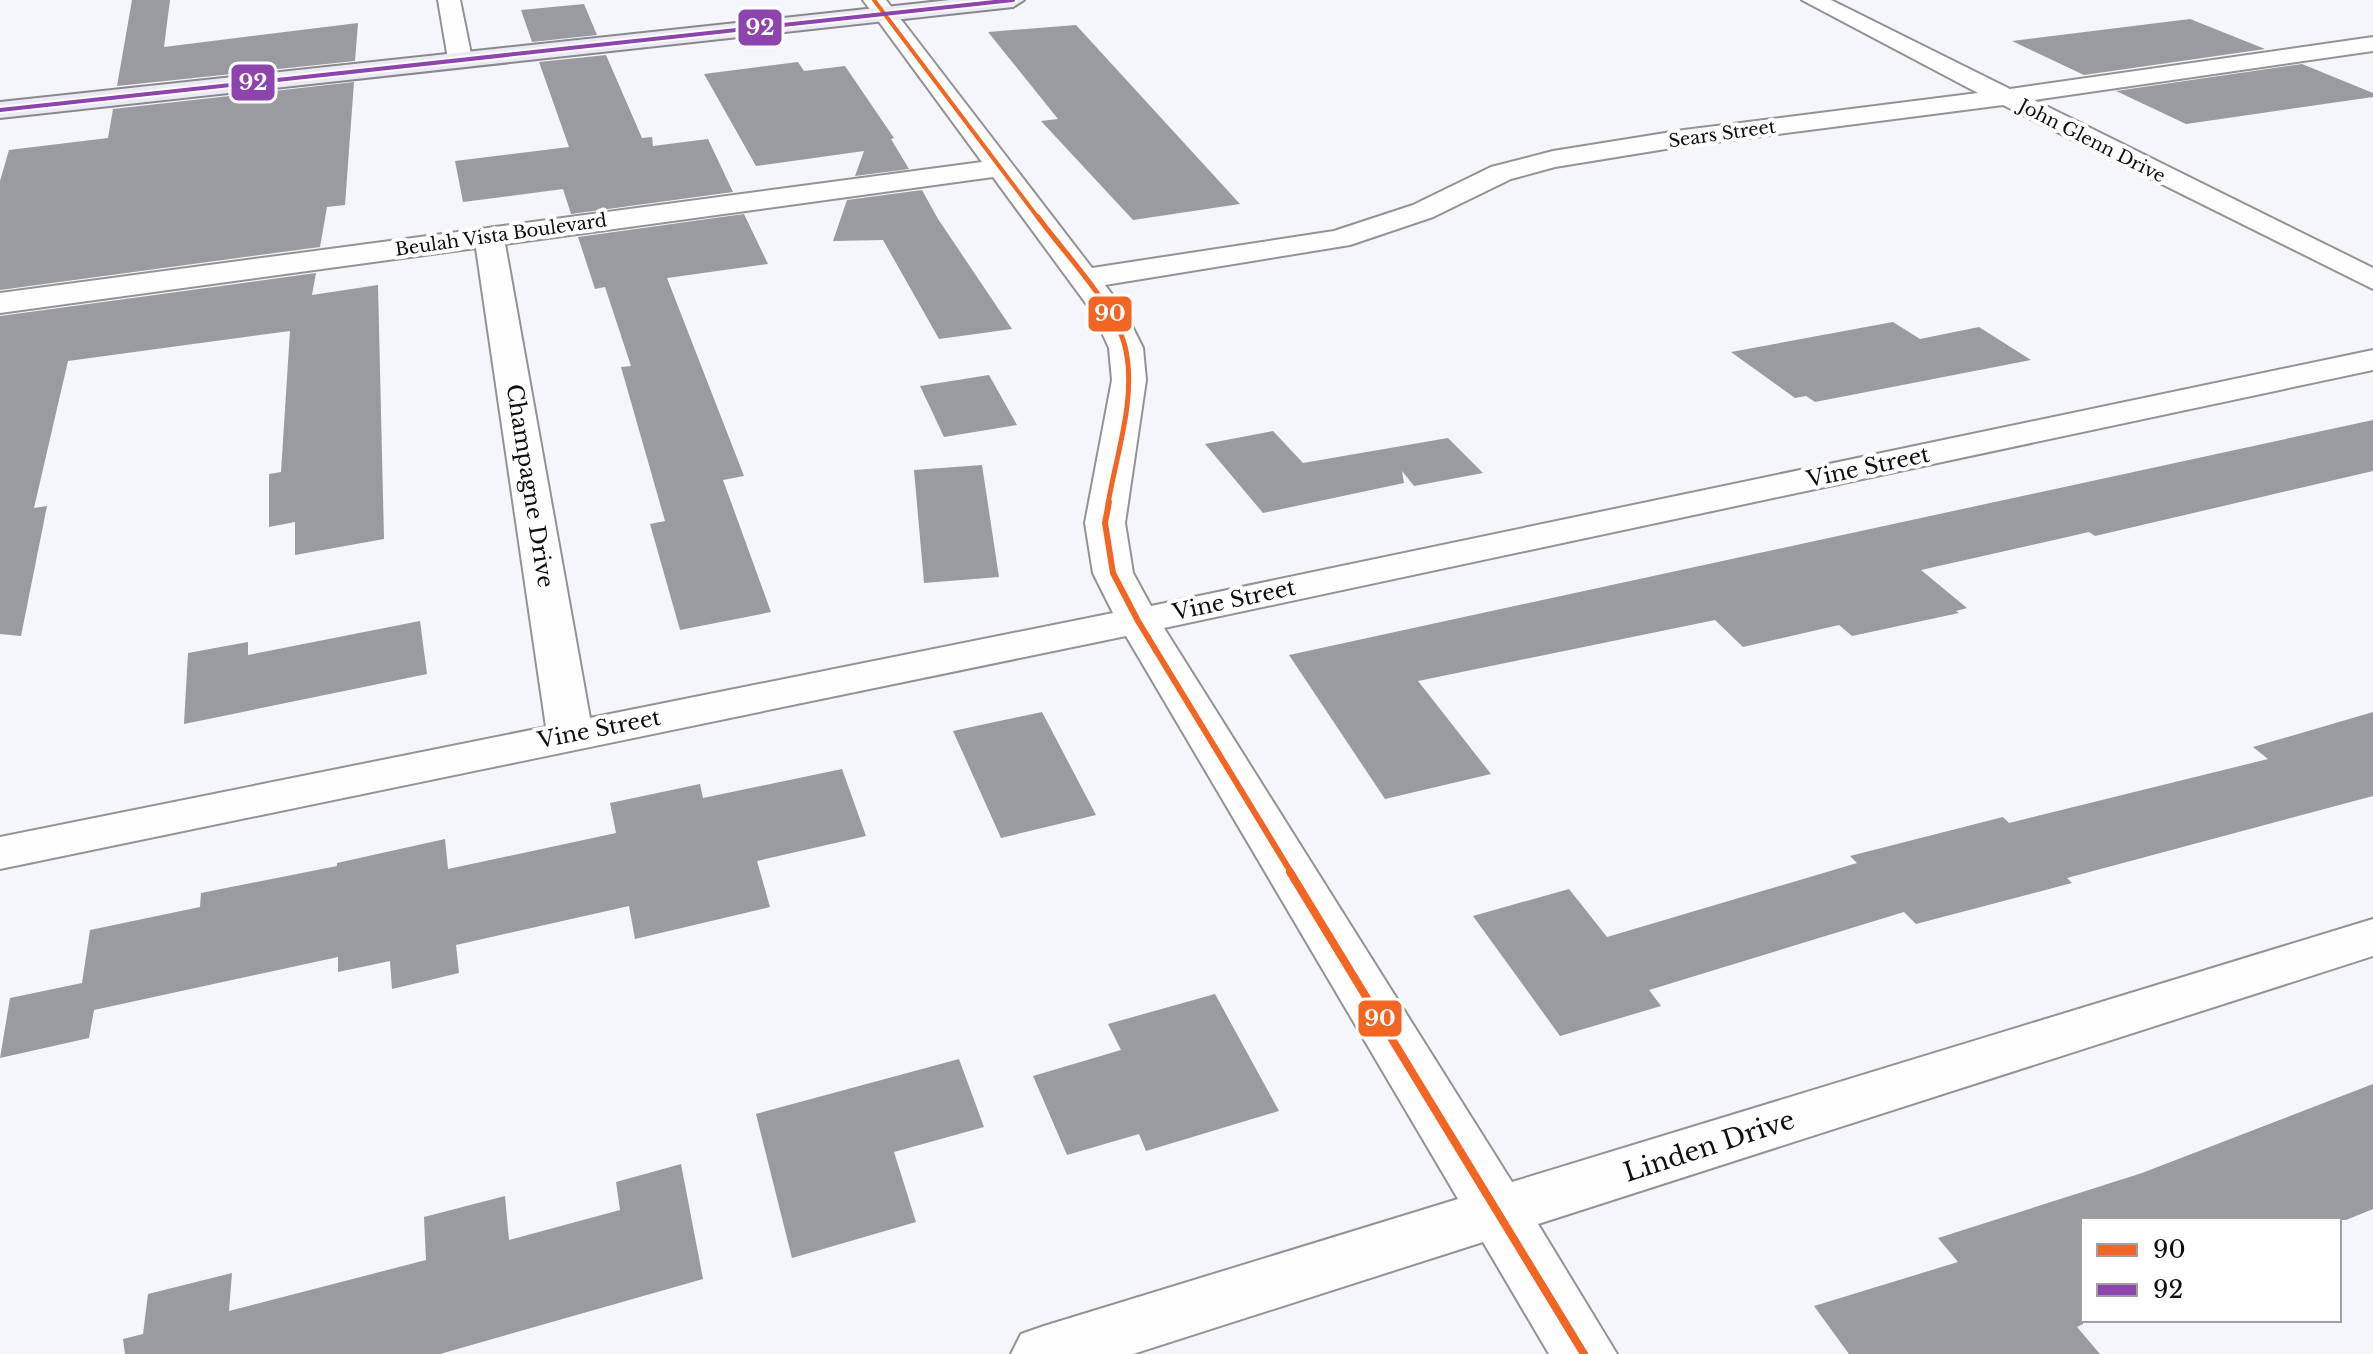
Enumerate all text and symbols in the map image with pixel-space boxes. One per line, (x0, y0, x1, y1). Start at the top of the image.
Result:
line badge: 92 (737, 8, 783, 47)
text: 92 (745, 14, 775, 41)
line badge: 92 (230, 63, 276, 102)
text: 92 (238, 69, 268, 96)
street label: John Glenn Drive (2013, 94, 2169, 187)
street label: Sears Street (1667, 116, 1777, 152)
street label: Beulah Vista Boulevard (394, 209, 608, 261)
line badge: 90 (1087, 295, 1133, 333)
text: 90 (1094, 300, 1126, 327)
street label: Champagne Drive (501, 382, 559, 590)
street label: Vine Street (1803, 441, 1933, 493)
street label: Vine Street (1169, 574, 1299, 626)
street label: Vine Street (534, 704, 664, 754)
line badge: 90 (1357, 999, 1403, 1038)
text: 90 (1364, 1005, 1396, 1032)
street label: Linden Drive (1619, 1103, 1799, 1189)
legend (2081, 1218, 2341, 1322)
text: 90 (2153, 1235, 2186, 1264)
text: 92 (2153, 1275, 2183, 1304)

